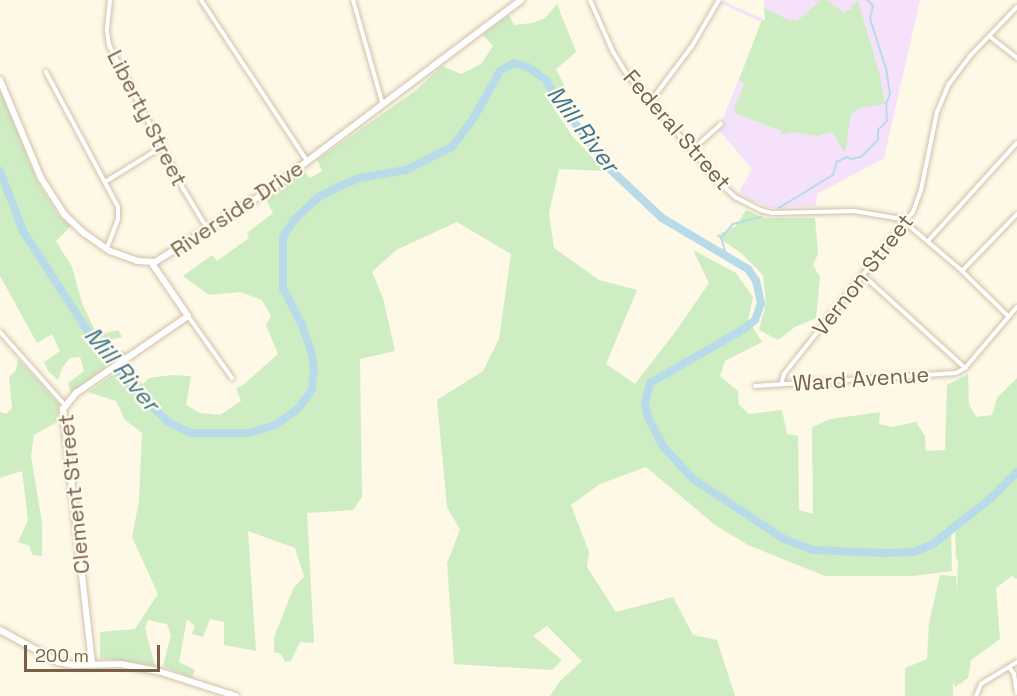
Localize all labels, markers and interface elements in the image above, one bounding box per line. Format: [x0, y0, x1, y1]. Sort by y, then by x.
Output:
street label: Liberty Street [101, 45, 193, 191]
street label: Federal Street [618, 64, 736, 196]
water label: Mill River [541, 80, 625, 178]
street label: Riverside Drive [166, 155, 308, 263]
street label: Vernon Street [807, 209, 919, 341]
water label: Mill River [78, 321, 166, 417]
street label: Ward Avenue [792, 361, 930, 397]
street label: Clement Street [52, 413, 96, 575]
scale bar [27, 633, 164, 671]
text: 200 m [35, 644, 89, 667]

